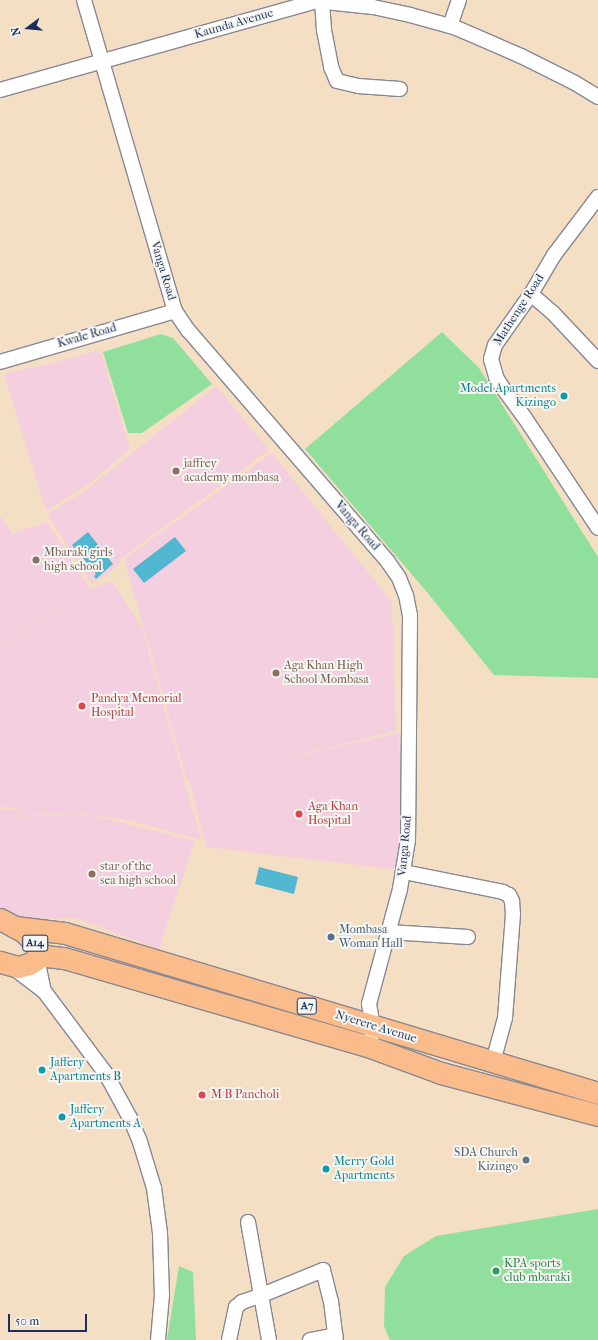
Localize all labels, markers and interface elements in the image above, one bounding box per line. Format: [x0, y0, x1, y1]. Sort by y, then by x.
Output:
street label: Kaunda Avenue [193, 6, 275, 42]
north arrow [8, 8, 48, 48]
text: N [9, 26, 23, 37]
street label: Vanga Road [147, 240, 179, 302]
street label: Mathenge Road [491, 272, 547, 348]
street label: Kwale Road [56, 321, 118, 351]
place label: Model Apartments Kizingo [460, 382, 556, 410]
marker: Model Apartments Kizingo [559, 391, 569, 401]
place label: jaffrey academy mombasa [184, 457, 279, 485]
marker: jaffrey academy mombasa [171, 466, 181, 476]
street label: Vanga Road [332, 498, 382, 554]
place label: Mbaraki girls high school [44, 546, 113, 574]
marker: Mbaraki girls high school [31, 555, 41, 565]
place label: Aga Khan High School Mombasa [284, 659, 369, 687]
marker: Aga Khan High School Mombasa [271, 668, 281, 678]
place label: Pandya Memorial Hospital [91, 692, 182, 720]
marker: Pandya Memorial Hospital [76, 700, 88, 712]
place label: Aga Khan Hospital [308, 800, 358, 828]
marker: Aga Khan Hospital [293, 808, 305, 820]
street label: Vanga Road [395, 815, 415, 877]
place label: star of the sea high school [100, 860, 176, 888]
marker: star of the sea high school [87, 869, 97, 879]
place label: Mombasa Woman Hall [339, 923, 403, 951]
marker: Mombasa Woman Hall [326, 932, 336, 942]
road number: A14 [22, 934, 48, 952]
road number: A7 [296, 997, 318, 1015]
street label: Nyerere Avenue [334, 1008, 418, 1046]
place label: Jaffery Apartments B [50, 1056, 121, 1084]
marker: Jaffery Apartments B [37, 1065, 47, 1075]
place label: M B Pancholi [211, 1088, 279, 1102]
marker: M B Pancholi [196, 1089, 208, 1101]
place label: Jaffery Apartments A [70, 1103, 141, 1131]
marker: Jaffery Apartments A [57, 1112, 67, 1122]
place label: SDA Church Kizingo [454, 1146, 518, 1174]
place label: Merry Gold Apartments [334, 1155, 395, 1183]
marker: SDA Church Kizingo [521, 1155, 531, 1165]
marker: Merry Gold Apartments [321, 1164, 331, 1174]
place label: KPA sports club mbaraki [504, 1257, 570, 1285]
marker: KPA sports club mbaraki [491, 1266, 501, 1276]
scale bar [10, 1306, 89, 1332]
text: 50 m [15, 1314, 39, 1328]

